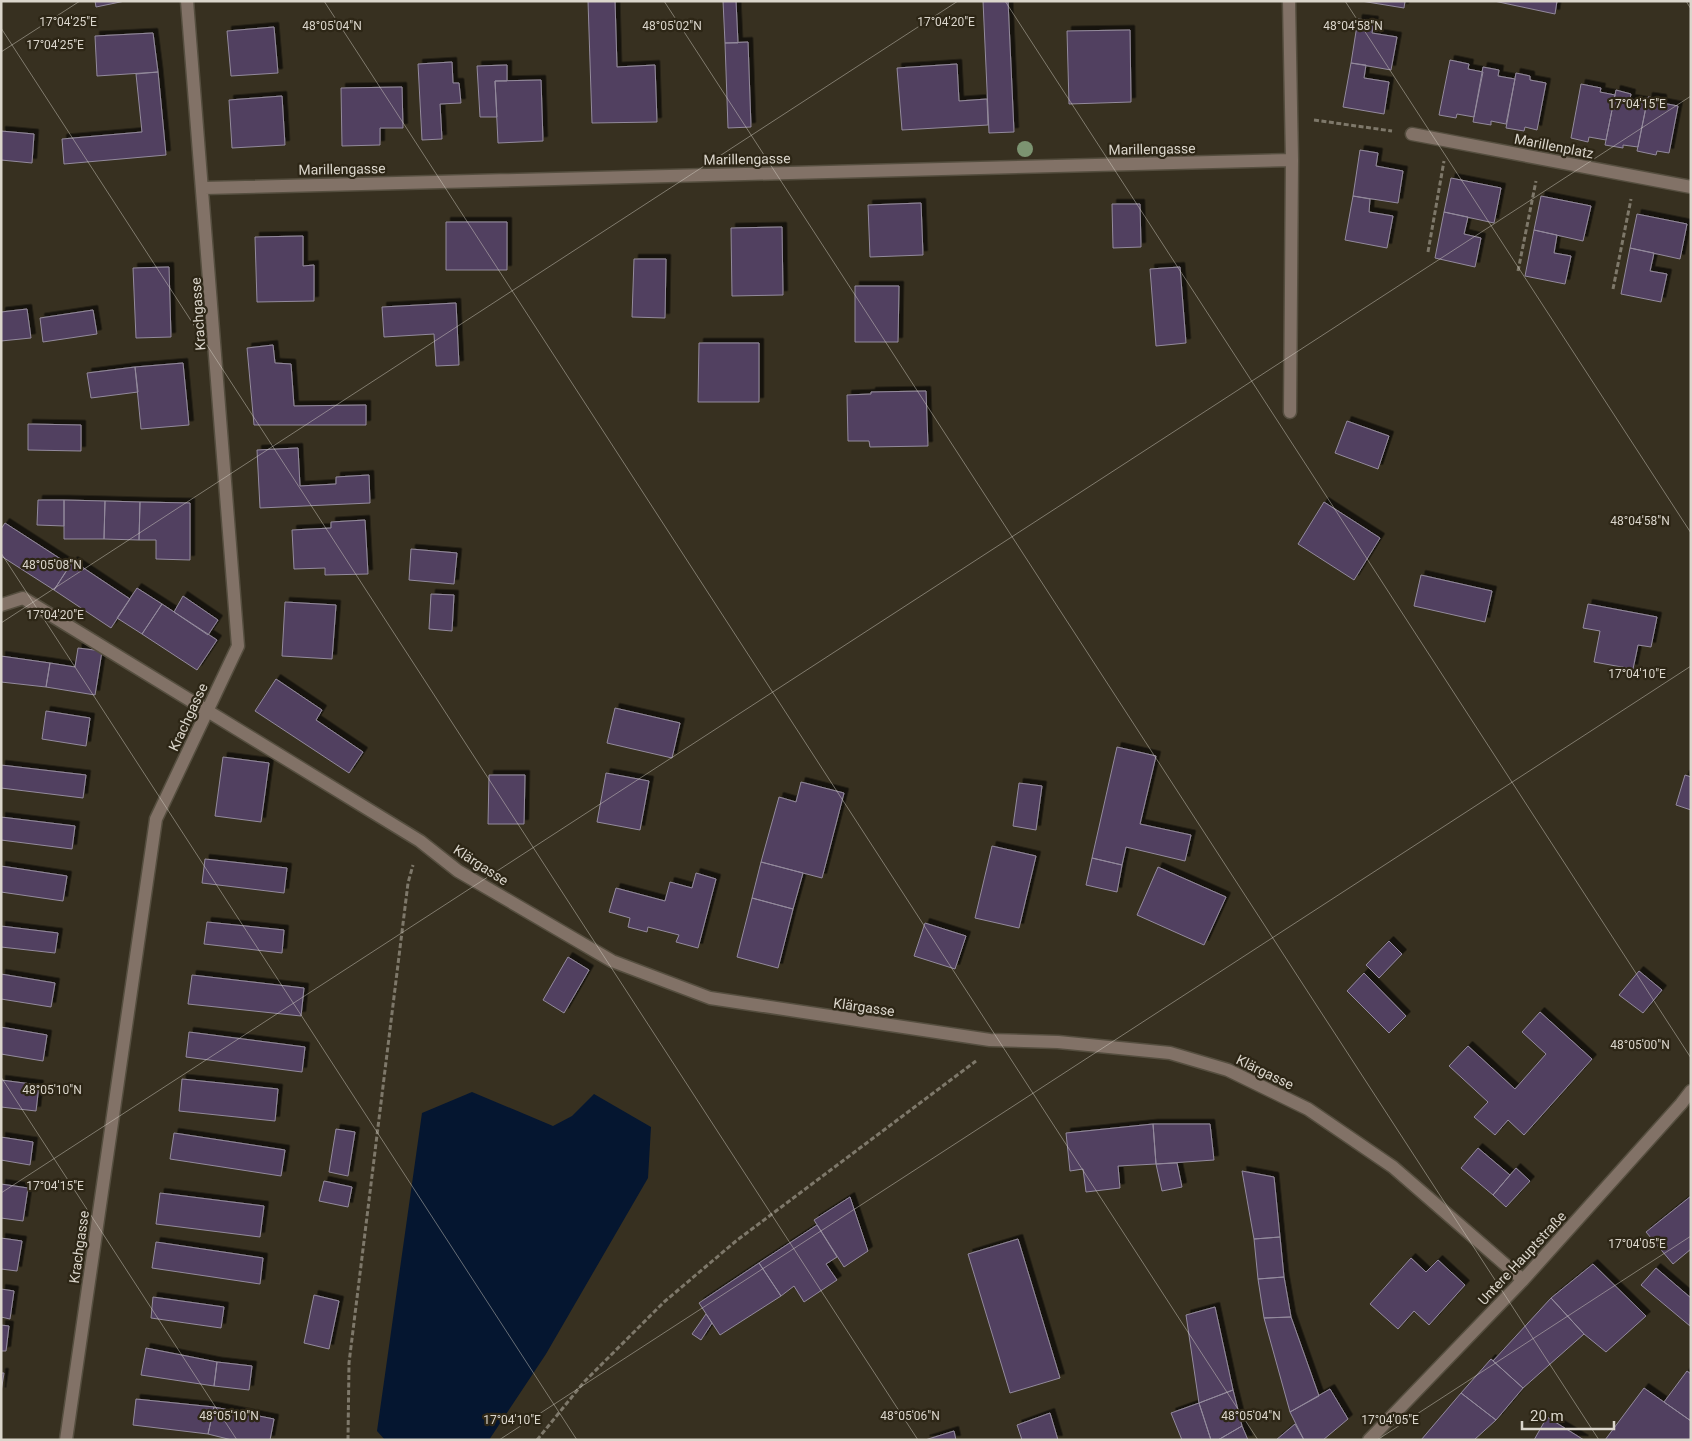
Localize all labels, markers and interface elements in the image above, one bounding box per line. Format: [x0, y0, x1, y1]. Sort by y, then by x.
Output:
text: 17°04'25"E [39, 15, 97, 29]
text: 17°04'20"E [917, 15, 975, 29]
text: 48°05'04"N [302, 19, 362, 33]
text: 48°05'02"N [642, 19, 702, 33]
text: 48°04'58"N [1323, 19, 1383, 33]
text: 17°04'25"E [26, 38, 84, 52]
text: 17°04'15"E [1608, 97, 1666, 111]
street label: Marillenplatz [1513, 130, 1595, 162]
street label: Marillengasse [1108, 140, 1196, 158]
street label: Marillengasse [703, 150, 791, 168]
street label: Marillengasse [298, 160, 386, 178]
street label: Krachgasse [187, 277, 209, 351]
text: 48°04'58"N [1610, 514, 1670, 528]
text: 48°05'08"N [22, 558, 82, 572]
text: 17°04'20"E [26, 608, 84, 622]
text: 17°04'10"E [1608, 667, 1666, 681]
street label: Krachgasse [165, 680, 211, 754]
street label: Klärgasse [451, 841, 511, 889]
street label: Klärgasse [832, 995, 896, 1019]
text: 48°05'00"N [1610, 1038, 1670, 1052]
street label: Klärgasse [1234, 1051, 1296, 1093]
text: 48°05'10"N [22, 1083, 82, 1097]
text: 17°04'15"E [26, 1179, 84, 1193]
street label: Untere Hauptstraße [1475, 1208, 1569, 1308]
street label: Krachgasse [66, 1210, 92, 1284]
text: 17°04'05"E [1608, 1237, 1666, 1251]
scale bar [1522, 1398, 1614, 1430]
text: 20 m [1530, 1407, 1564, 1425]
text: 48°05'10"N [199, 1409, 259, 1423]
text: 48°05'06"N [880, 1409, 940, 1423]
text: 48°05'04"N [1221, 1409, 1281, 1423]
text: 17°04'10"E [483, 1413, 541, 1427]
text: 17°04'05"E [1361, 1413, 1419, 1427]

